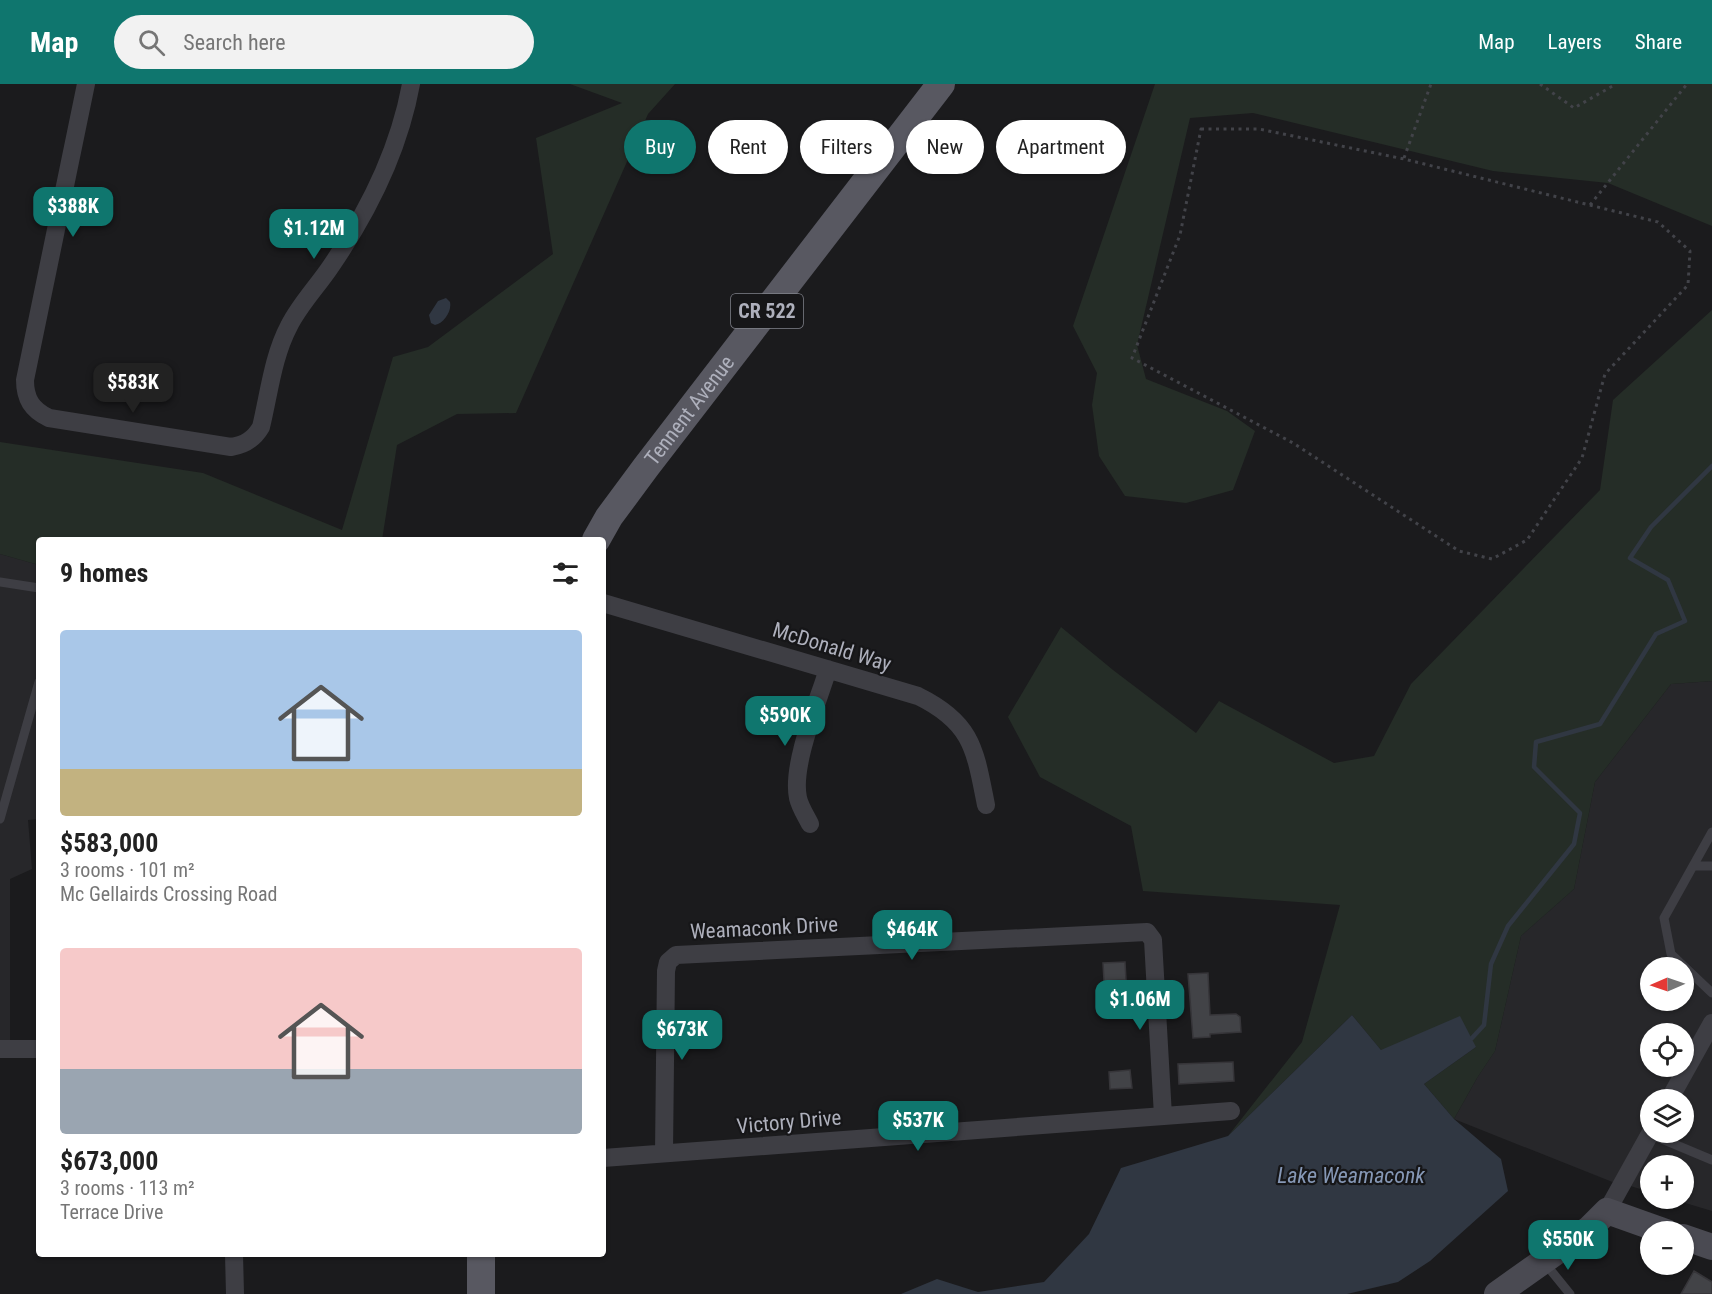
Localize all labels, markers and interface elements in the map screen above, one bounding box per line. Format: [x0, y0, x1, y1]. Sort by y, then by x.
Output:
search box [114, 15, 534, 69]
text: Map [30, 26, 78, 59]
icon: search [135, 26, 168, 59]
text: Search here [183, 30, 286, 55]
text: Map [1478, 30, 1515, 54]
text: Layers [1548, 30, 1602, 54]
text: Share [1635, 30, 1682, 54]
chip: Buy [624, 120, 696, 174]
chip: Rent [708, 120, 788, 174]
chip: Filters [800, 120, 894, 174]
chip: New [906, 120, 984, 174]
chip: Apartment [996, 120, 1126, 174]
pin: $388K [31, 187, 115, 238]
text: $388K [47, 194, 99, 218]
pin: $1.12M [265, 209, 363, 260]
text: $1.12M [283, 216, 345, 240]
road number: CR 522 [731, 294, 803, 328]
street label: Tennent Avenue [640, 351, 739, 470]
pin: $583K [91, 363, 175, 414]
text: $583K [107, 370, 159, 394]
icon: filters [549, 557, 582, 590]
text: 9 homes [60, 558, 148, 588]
street label: McDonald Way [770, 618, 894, 676]
icon: home [267, 669, 375, 777]
pin: $590K [743, 696, 827, 747]
text: $590K [759, 703, 811, 727]
text: $583,000 [60, 828, 158, 858]
text: 3 rooms · 101 m² [60, 858, 195, 882]
text: Mc Gellairds Crossing Road [60, 882, 277, 906]
pin: $464K [870, 910, 954, 961]
street label: Weamaconk Drive [689, 912, 839, 944]
text: $464K [886, 917, 938, 941]
north arrow [1640, 957, 1694, 1011]
map controls [1640, 957, 1694, 1275]
pin: $1.06M [1091, 980, 1189, 1031]
icon: home [267, 987, 375, 1095]
text: $1.06M [1109, 987, 1171, 1011]
pin: $673K [640, 1010, 724, 1061]
text: $673K [656, 1017, 708, 1041]
button: locate [1640, 1023, 1694, 1077]
button: layers [1640, 1089, 1694, 1143]
pin: $537K [876, 1101, 960, 1152]
street label: Victory Drive [736, 1105, 842, 1139]
text: $537K [892, 1108, 944, 1132]
text: $673,000 [60, 1146, 158, 1176]
button: + [1640, 1155, 1694, 1209]
water label: Lake Weamaconk [1277, 1163, 1425, 1188]
text: 3 rooms · 113 m² [60, 1176, 195, 1200]
text: Terrace Drive [60, 1200, 163, 1224]
pin: $550K [1526, 1220, 1610, 1271]
button: − [1640, 1221, 1694, 1275]
text: $550K [1542, 1227, 1594, 1251]

